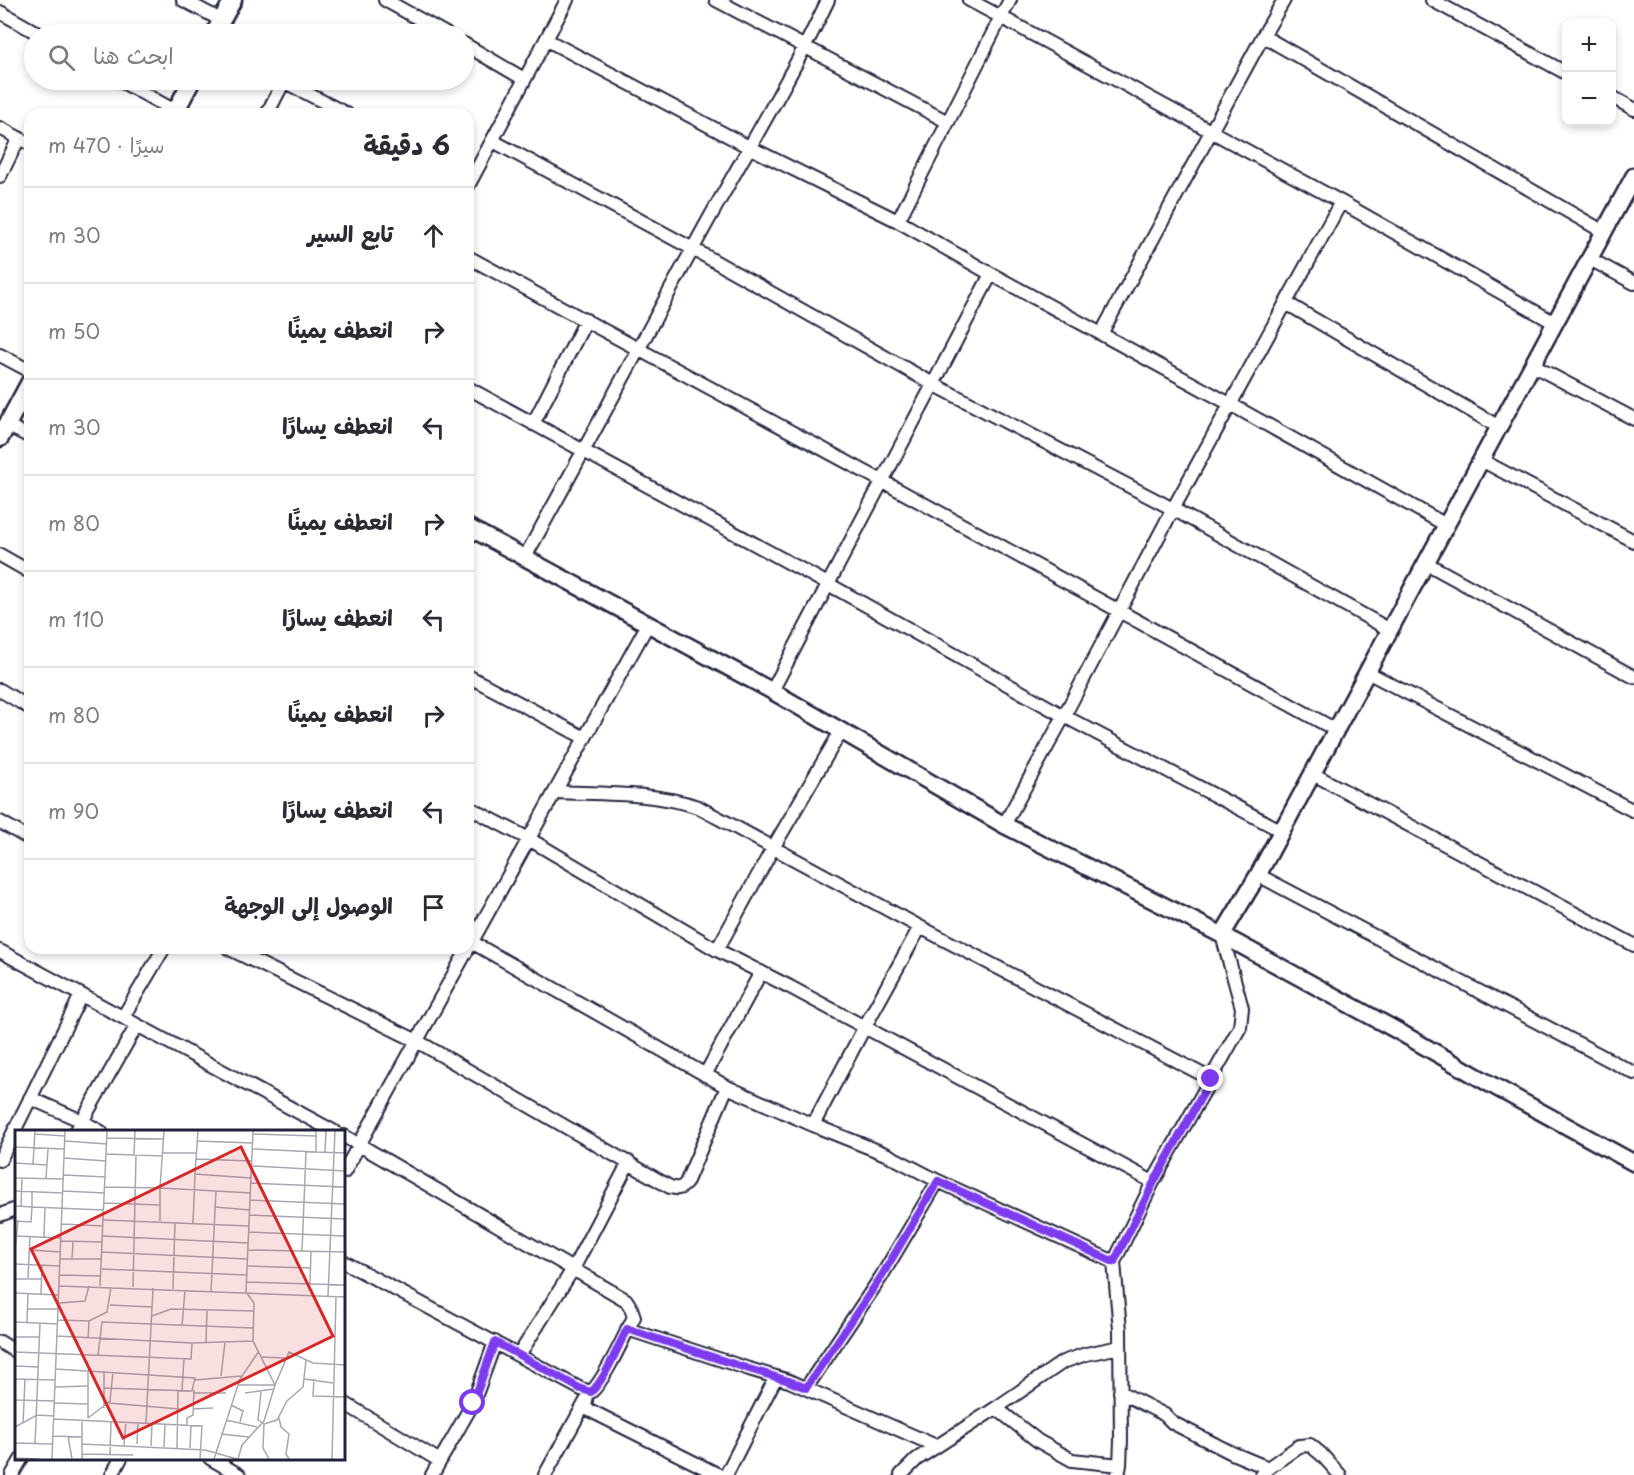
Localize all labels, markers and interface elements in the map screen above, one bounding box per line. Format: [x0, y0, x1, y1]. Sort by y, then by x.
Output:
map controls [1562, 18, 1616, 126]
button: + [1562, 18, 1616, 72]
search box [24, 24, 474, 90]
text: ابحث هنا [93, 38, 174, 71]
icon: search [45, 41, 78, 74]
button: − [1562, 72, 1616, 126]
text: 6 دقيقة [363, 125, 450, 164]
text: سيرًا · 470 m [48, 130, 164, 160]
text: تابع السير [308, 216, 393, 249]
icon: ahead [417, 219, 450, 252]
text: 30 m [48, 220, 101, 250]
text: انعطف يمينًا [288, 312, 393, 345]
icon: right [417, 315, 450, 348]
text: 50 m [48, 316, 100, 346]
text: انعطف يسارًا [282, 408, 393, 441]
icon: left [417, 411, 450, 444]
text: 30 m [48, 412, 101, 442]
text: انعطف يمينًا [288, 504, 393, 537]
icon: right [417, 507, 450, 540]
text: 80 m [48, 508, 100, 538]
text: انعطف يسارًا [282, 600, 393, 633]
icon: left [417, 603, 450, 636]
text: 110 m [48, 604, 104, 634]
text: انعطف يمينًا [288, 696, 393, 729]
icon: right [417, 699, 450, 732]
text: 80 m [48, 700, 100, 730]
text: انعطف يسارًا [282, 792, 393, 825]
icon: left [417, 795, 450, 828]
text: 90 m [48, 796, 99, 826]
text: الوصول إلى الوجهة [224, 888, 393, 921]
icon: arrive [417, 891, 450, 924]
route end [1197, 1065, 1223, 1091]
inset map [15, 1130, 345, 1460]
route start [459, 1389, 485, 1415]

